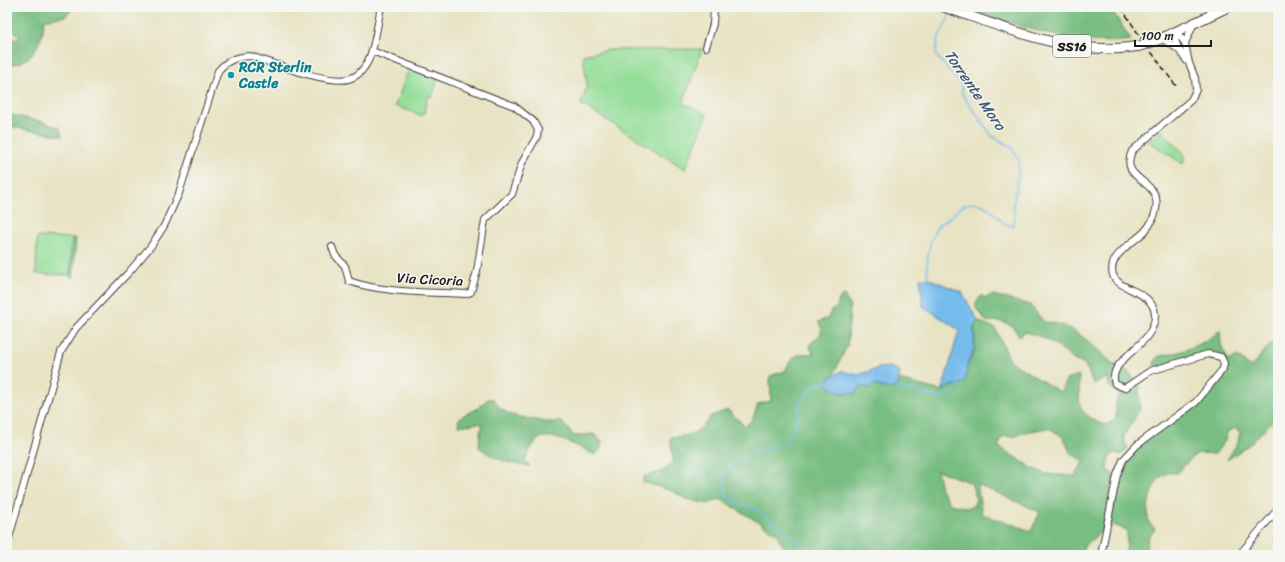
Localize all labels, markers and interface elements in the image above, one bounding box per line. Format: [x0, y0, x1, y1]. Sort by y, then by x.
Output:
scale bar [1135, 22, 1211, 48]
text: 100 m [1141, 25, 1174, 47]
road number: SS16 [1053, 35, 1091, 57]
water label: Torrente Moro [937, 44, 1013, 137]
place label: RCR Sterlin Castle [238, 55, 312, 96]
marker: RCR Sterlin Castle [226, 70, 236, 80]
street label: Via Cicoria [396, 265, 464, 294]

